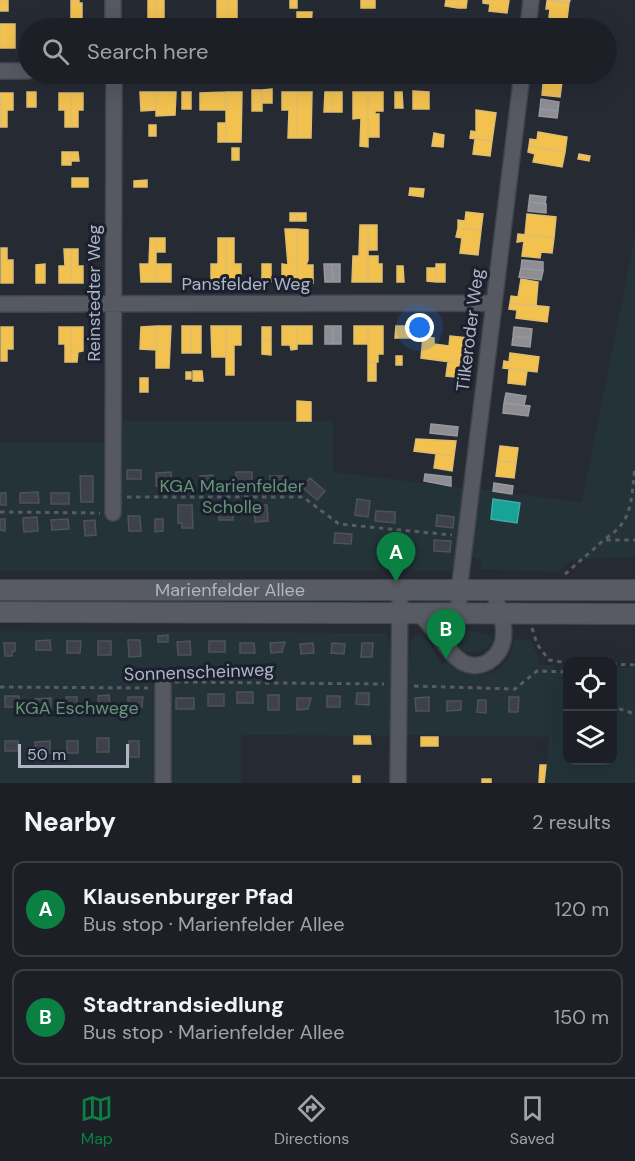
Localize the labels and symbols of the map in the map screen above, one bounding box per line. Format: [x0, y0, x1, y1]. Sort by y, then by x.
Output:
street label: Reinstedter Weg [82, 224, 106, 362]
street label: Tilkeroder Weg [451, 267, 489, 393]
street label: Pansfelder Weg [182, 272, 310, 296]
your location [405, 313, 434, 342]
park label: KGA Marienfelder Scholle [160, 474, 305, 519]
pin: A [376, 532, 416, 582]
street label: Marienfelder Allee [155, 578, 305, 602]
pin: B [426, 610, 466, 659]
street label: Sonnenscheinweg [123, 657, 275, 687]
park label: KGA Eschwege [15, 696, 139, 720]
scale bar [18, 741, 129, 768]

